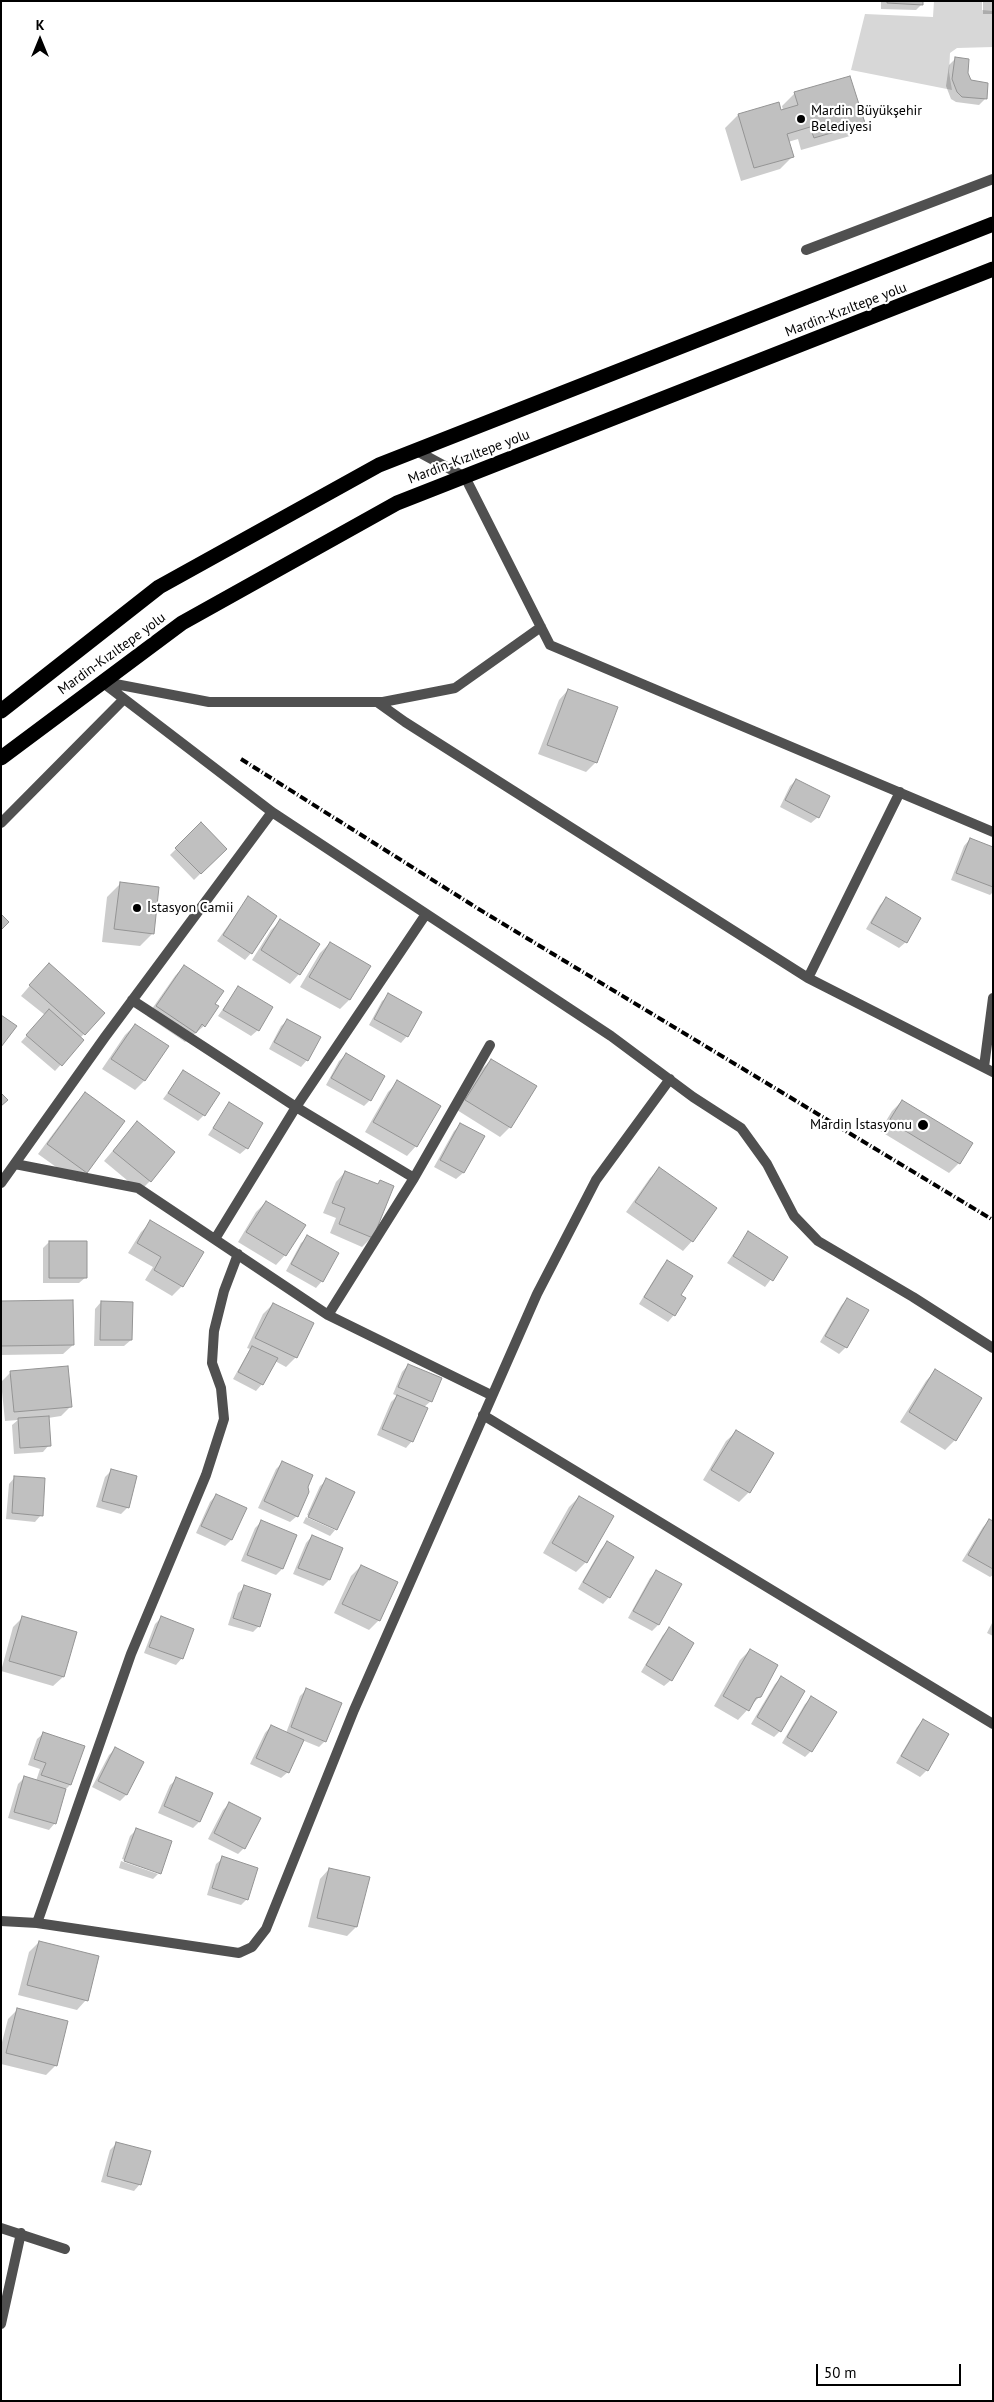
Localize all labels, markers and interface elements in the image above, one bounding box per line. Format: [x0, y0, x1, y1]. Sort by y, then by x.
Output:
north arrow [15, 15, 65, 65]
text: K [36, 16, 44, 34]
place label: Mardin Büyükşehir Belediyesi [811, 103, 922, 136]
marker: Mardin Büyükşehir Belediyesi [795, 113, 807, 125]
street label: Mardin-Kızıltepe yolu [783, 279, 909, 341]
street label: Mardin-Kızıltepe yolu [406, 426, 532, 488]
street label: Mardin-Kızıltepe yolu [55, 609, 169, 699]
place label: İstasyon Camii [147, 900, 233, 916]
marker: İstasyon Camii [131, 902, 143, 914]
place label: Mardin İstasyonu [810, 1117, 912, 1133]
marker: Mardin İstasyonu [916, 1118, 930, 1132]
scale bar [819, 2354, 964, 2386]
text: 50 m [824, 2363, 857, 2382]

